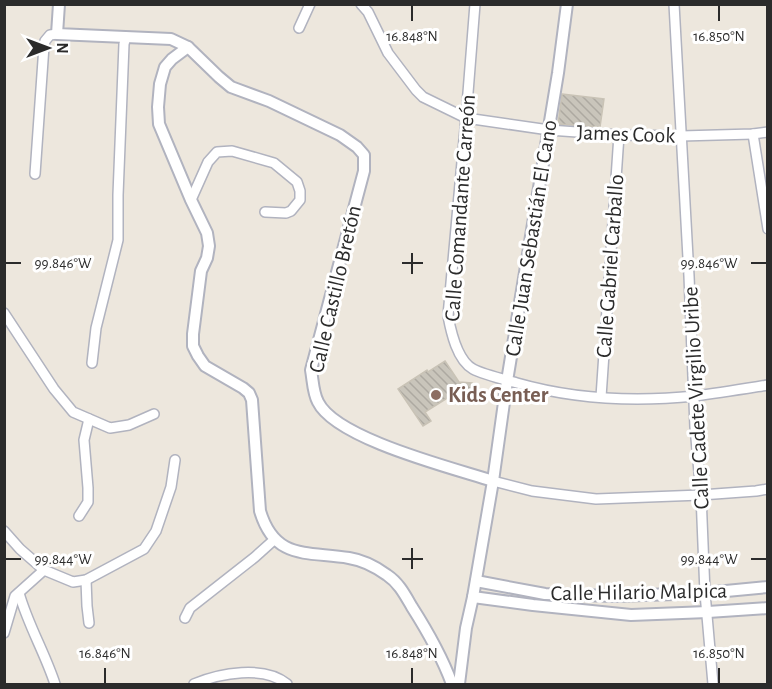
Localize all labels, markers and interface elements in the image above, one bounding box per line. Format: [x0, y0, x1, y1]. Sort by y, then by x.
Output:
north arrow [18, 18, 78, 78]
text: 16.848°N [386, 29, 438, 44]
text: 16.850°N [693, 29, 745, 44]
text: N [54, 42, 70, 54]
street label: Calle Comandante Carreón [441, 94, 479, 322]
street label: Calle Juan Sebastián El Cano [501, 118, 561, 358]
street label: James Cook [576, 121, 676, 147]
street label: Calle Gabriel Carballo [593, 174, 627, 358]
street label: Calle Castillo Bretón [305, 203, 365, 375]
text: 99.846°W [35, 256, 92, 271]
text: 99.846°W [681, 256, 738, 271]
street label: Calle Cadete Virgilio Uribe [679, 286, 713, 510]
place label: Kids Center [448, 384, 549, 406]
marker: Kids Center [429, 388, 443, 402]
text: 99.844°W [34, 552, 92, 567]
text: 99.844°W [680, 552, 738, 567]
street label: Calle Hilario Malpica [551, 579, 727, 605]
text: 16.846°N [79, 646, 131, 661]
text: 16.848°N [386, 646, 438, 661]
text: 16.850°N [693, 646, 745, 661]

